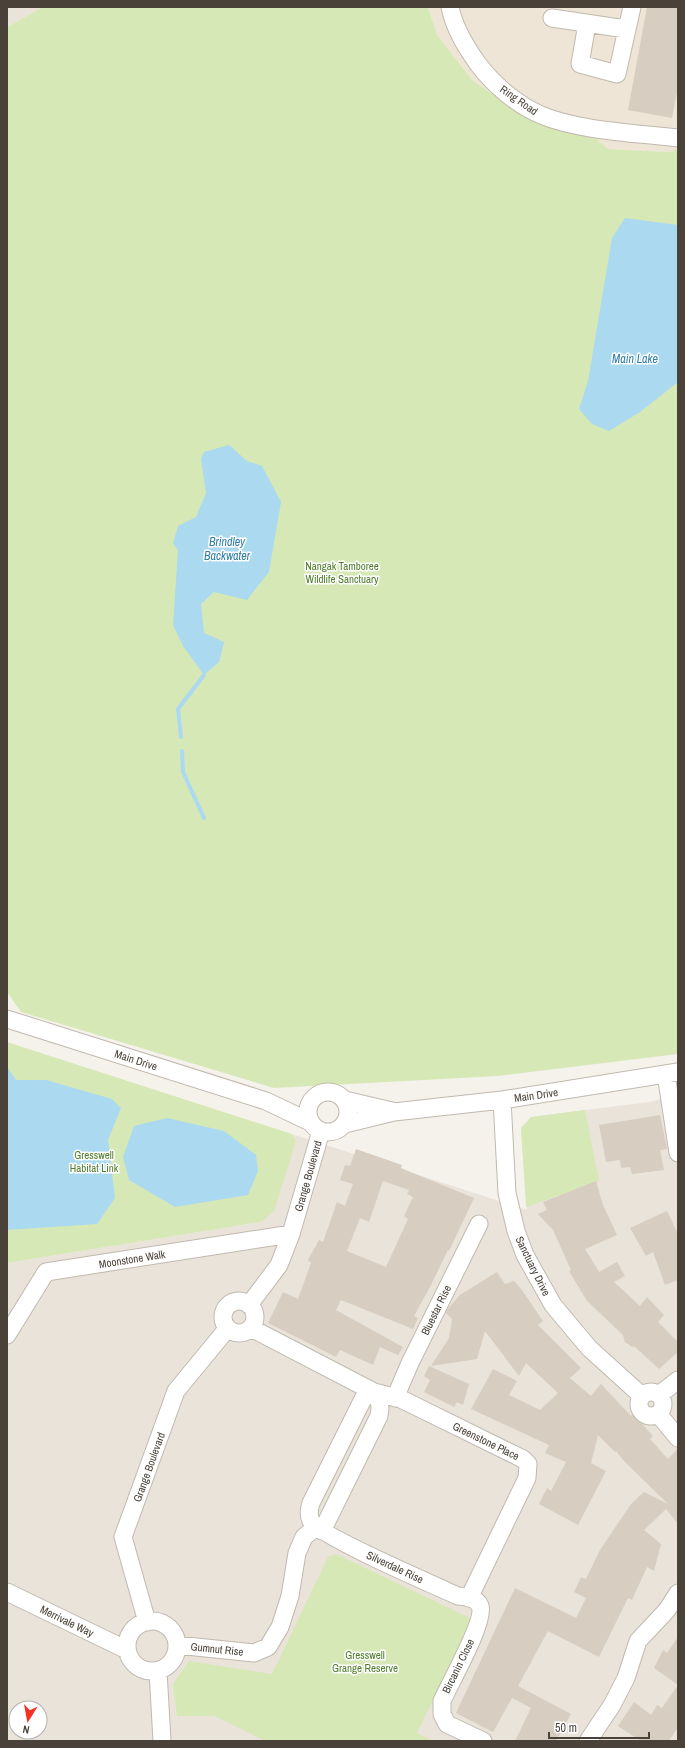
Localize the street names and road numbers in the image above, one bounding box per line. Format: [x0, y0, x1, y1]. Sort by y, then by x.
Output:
street label: Ring Road [497, 82, 541, 118]
street label: Main Drive [113, 1047, 159, 1073]
street label: Main Drive [513, 1085, 559, 1105]
street label: Grange Boulevard [291, 1139, 325, 1213]
street label: Sanctuary Drive [513, 1234, 553, 1298]
street label: Moonstone Walk [98, 1247, 167, 1271]
street label: Bluestar Rise [418, 1283, 454, 1337]
street label: Greenstone Place [450, 1419, 522, 1463]
street label: Grange Boulevard [130, 1430, 168, 1504]
street label: Silverdale Rise [364, 1548, 426, 1586]
street label: Merrivale Way [38, 1602, 96, 1640]
street label: Bircanin Close [439, 1636, 477, 1696]
street label: Gumnut Rise [190, 1639, 244, 1659]

